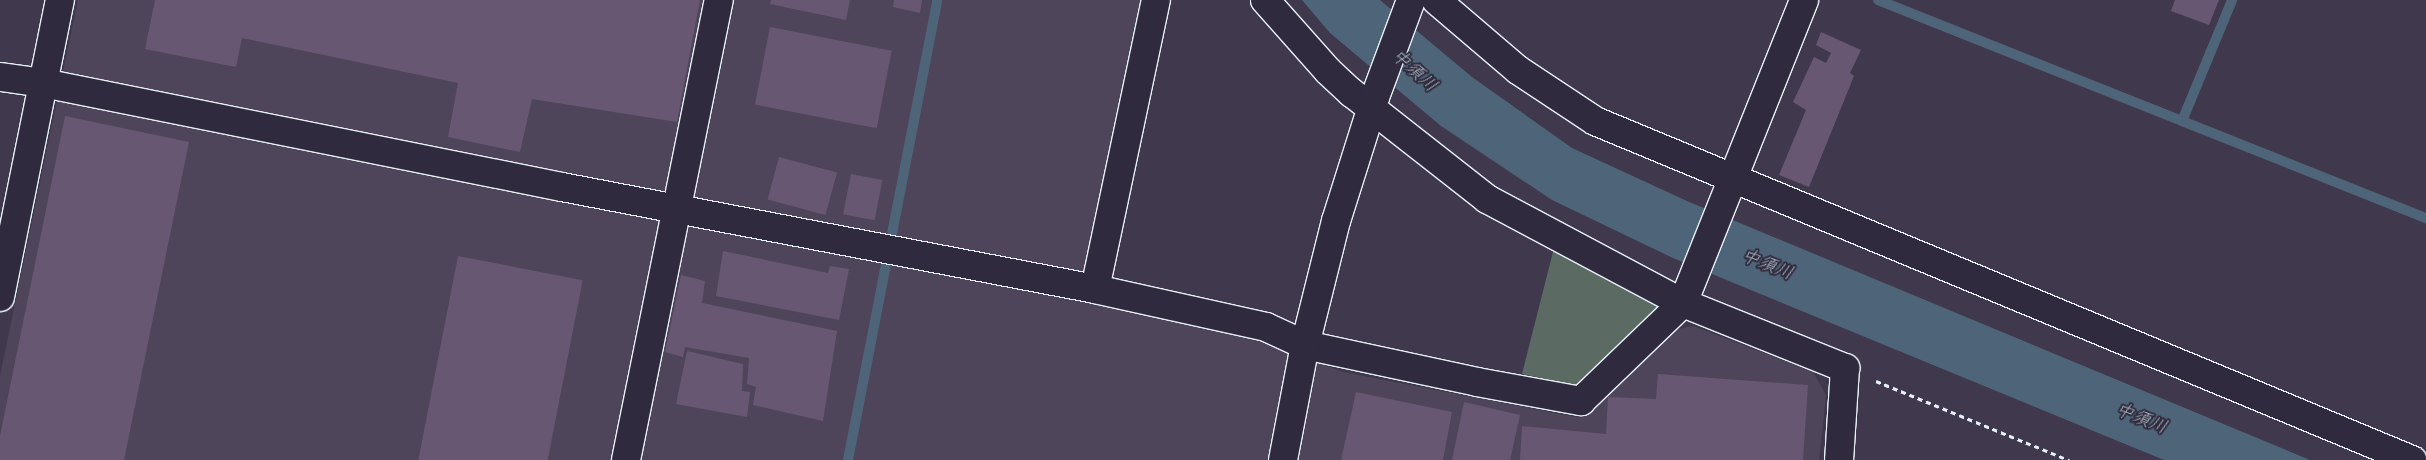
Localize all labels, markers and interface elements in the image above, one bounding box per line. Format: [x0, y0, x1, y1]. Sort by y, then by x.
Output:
water label: 中須川 [1387, 45, 1441, 97]
water label: 中須川 [1738, 245, 1796, 285]
water label: 中須川 [2112, 399, 2170, 439]

